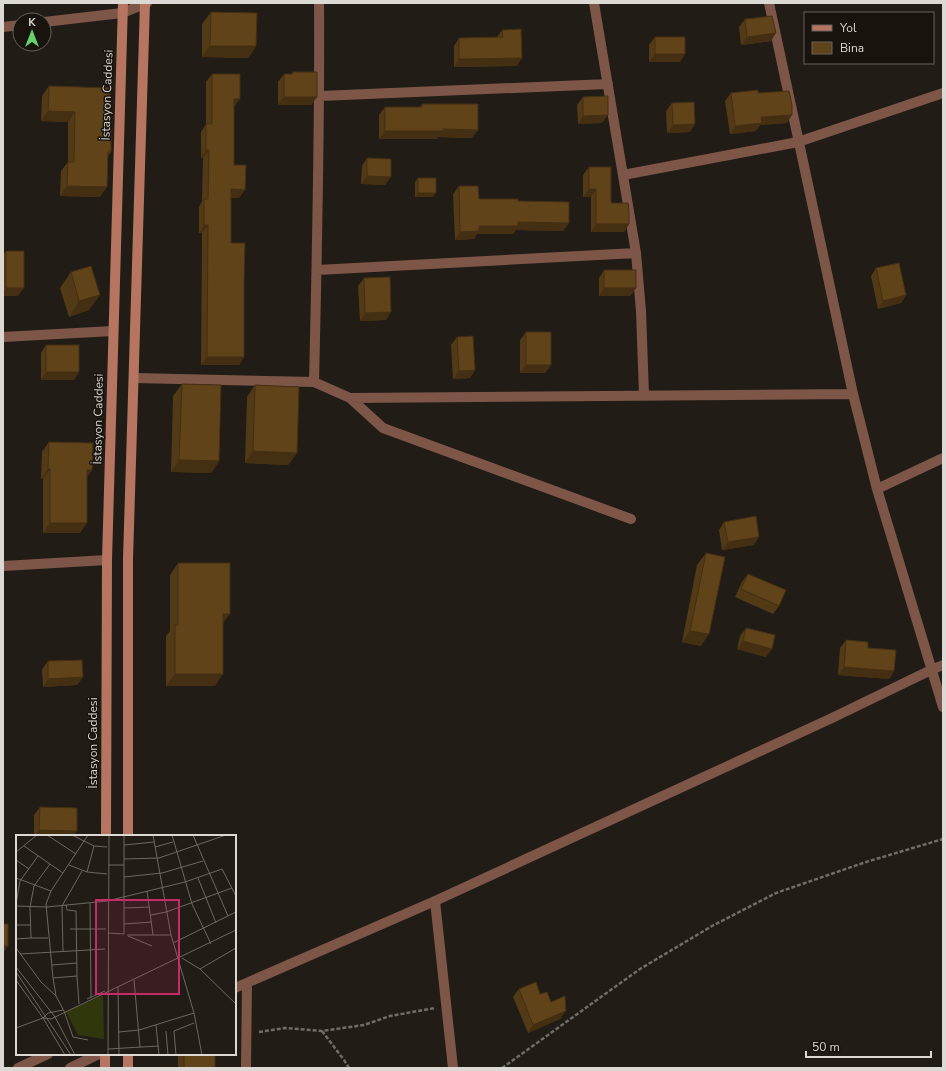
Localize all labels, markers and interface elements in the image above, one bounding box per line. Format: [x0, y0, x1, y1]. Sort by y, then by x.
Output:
north arrow [12, 12, 52, 52]
legend [804, 12, 934, 64]
text: K [28, 15, 36, 30]
text: Yol [839, 20, 857, 36]
text: Bina [840, 40, 864, 56]
street label: İstasyon Caddesi [97, 49, 117, 141]
street label: İstasyon Caddesi [89, 373, 107, 465]
street label: İstasyon Caddesi [85, 698, 101, 788]
inset map [16, 835, 236, 1055]
scale bar [806, 1033, 931, 1059]
text: 50 m [812, 1039, 840, 1055]

